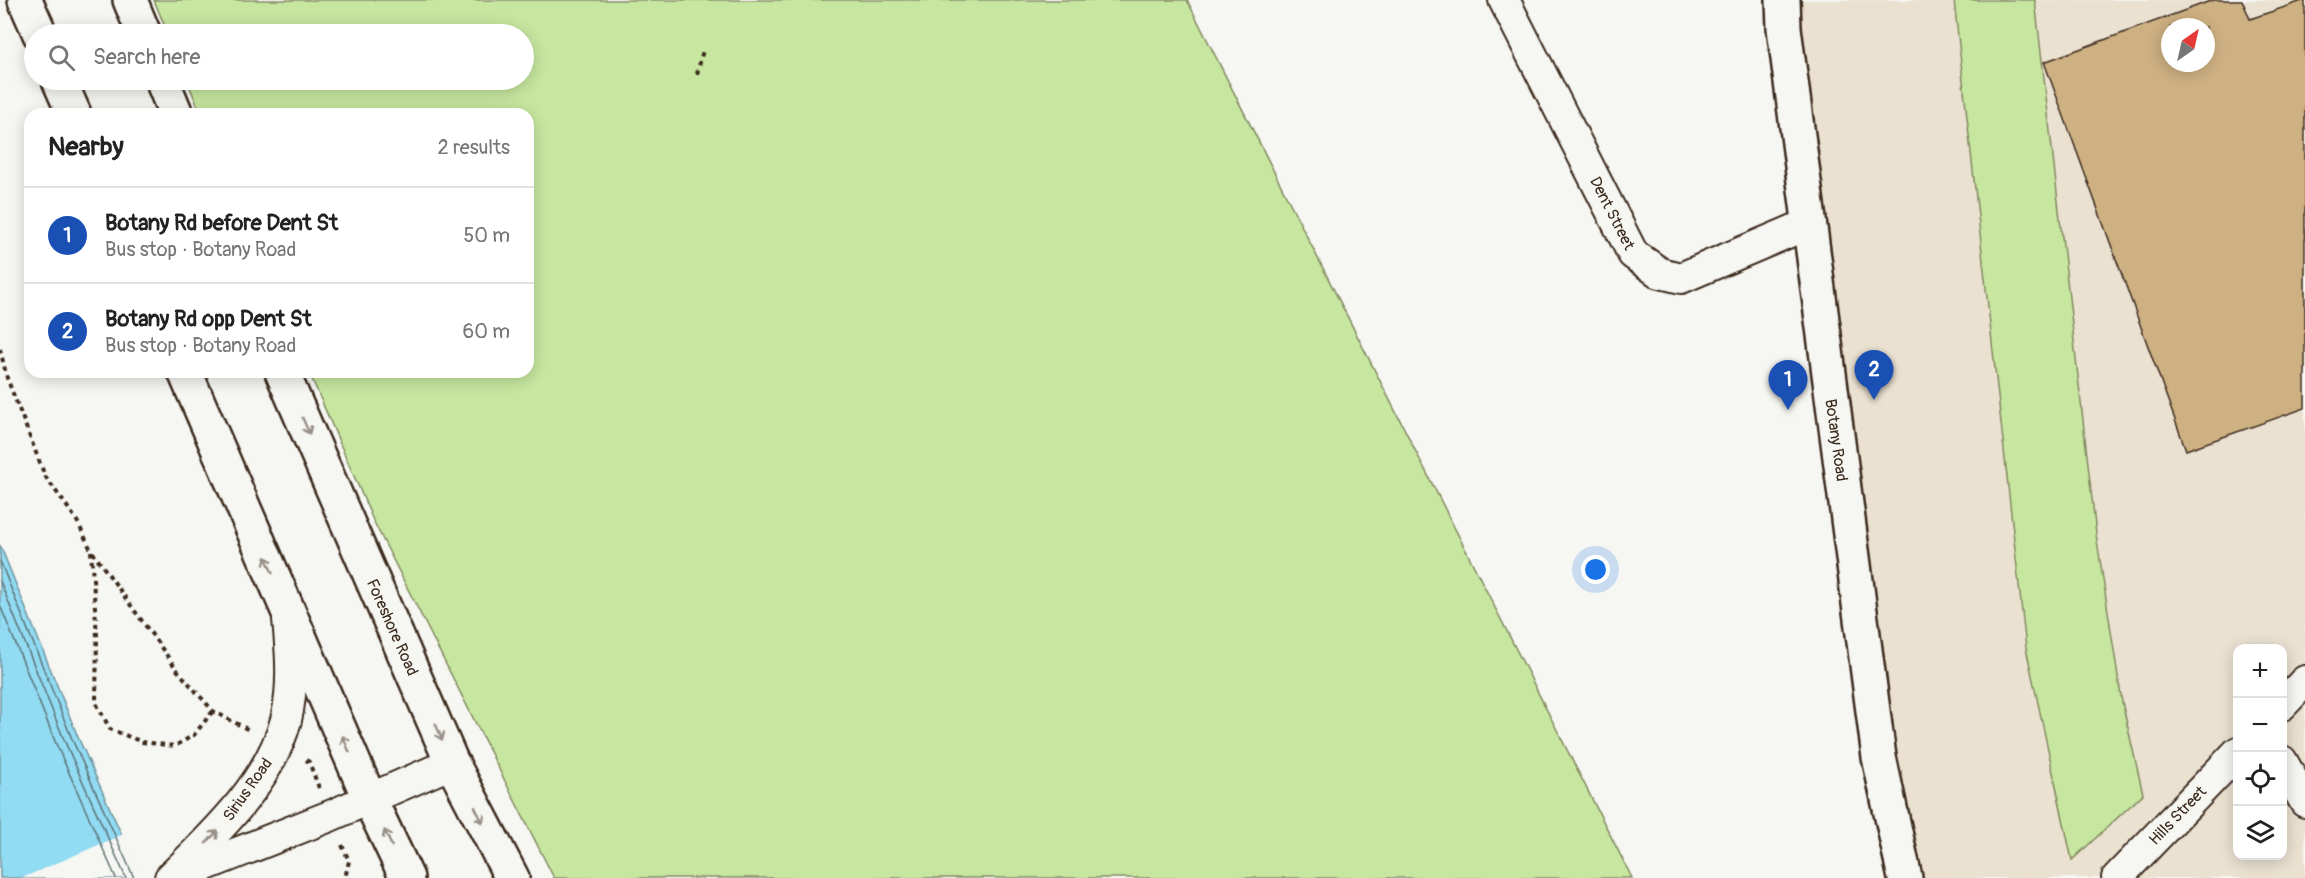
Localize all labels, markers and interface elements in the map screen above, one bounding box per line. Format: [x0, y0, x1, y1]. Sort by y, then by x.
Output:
north arrow [2161, 18, 2215, 72]
search box [24, 24, 534, 90]
icon: search [45, 41, 78, 74]
text: Search here [93, 43, 200, 71]
text: Nearby [48, 131, 124, 163]
text: 2 results [438, 135, 510, 160]
street label: Dent Street [1585, 173, 1639, 254]
text: Botany Rd before Dent St [105, 209, 338, 237]
text: 1 [64, 223, 71, 248]
text: 50 m [463, 223, 510, 248]
text: Bus stop · Botany Road [105, 237, 296, 262]
text: Botany Rd opp Dent St [105, 305, 312, 333]
text: 2 [62, 319, 73, 344]
text: 60 m [463, 319, 510, 344]
text: Bus stop · Botany Road [105, 333, 296, 358]
pin: 2 [1854, 350, 1894, 400]
pin: 1 [1768, 360, 1808, 410]
street label: Botany Road [1820, 398, 1852, 483]
one-way arrow [300, 416, 312, 434]
your location [1581, 555, 1610, 584]
one-way arrow [263, 557, 274, 575]
street label: Foreshore Road [362, 576, 422, 679]
map controls [2233, 644, 2287, 860]
button: + [2233, 644, 2287, 698]
button: − [2233, 698, 2287, 752]
one-way arrow [434, 722, 445, 740]
one-way arrow [340, 736, 351, 754]
button: locate [2233, 752, 2287, 806]
street label: Sirius Road [219, 754, 277, 825]
street label: Hills Street [2145, 782, 2211, 849]
one-way arrow [474, 805, 486, 823]
button: layers [2233, 806, 2287, 860]
one-way arrow [204, 830, 219, 845]
one-way arrow [382, 830, 394, 848]

